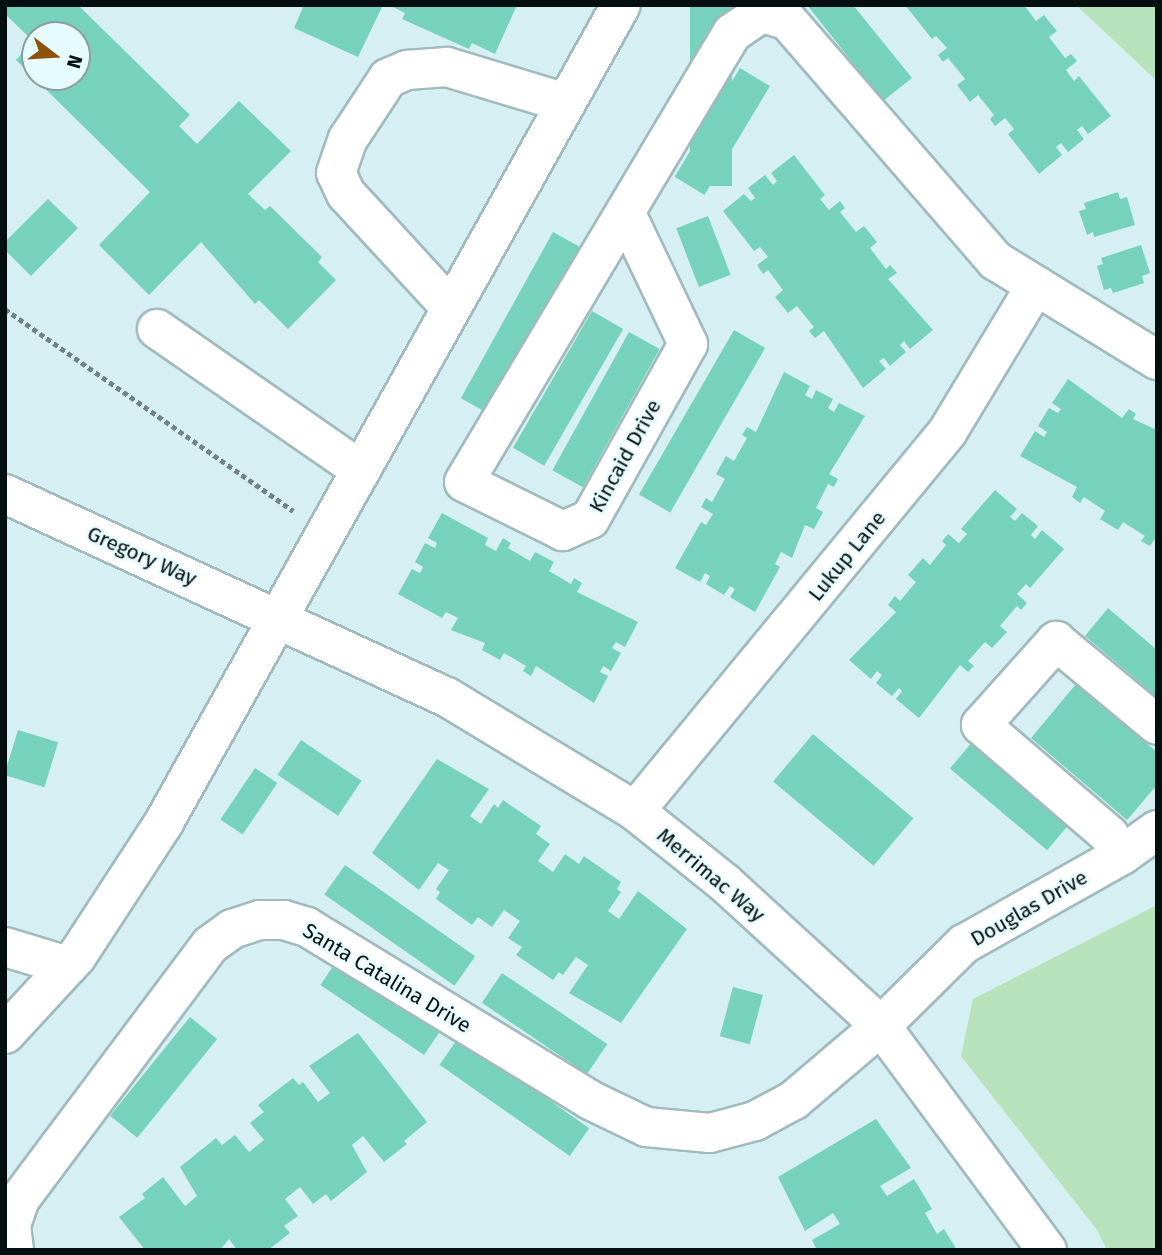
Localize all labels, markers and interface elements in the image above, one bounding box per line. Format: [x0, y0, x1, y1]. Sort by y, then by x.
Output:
north arrow [21, 21, 91, 91]
text: N [62, 52, 87, 71]
street label: Kincaid Drive [584, 395, 666, 517]
street label: Lukup Lane [803, 506, 891, 606]
street label: Gregory Way [83, 521, 201, 591]
street label: Merrimac Way [652, 823, 770, 927]
street label: Douglas Drive [966, 864, 1092, 952]
street label: Santa Catalina Drive [298, 918, 476, 1038]

